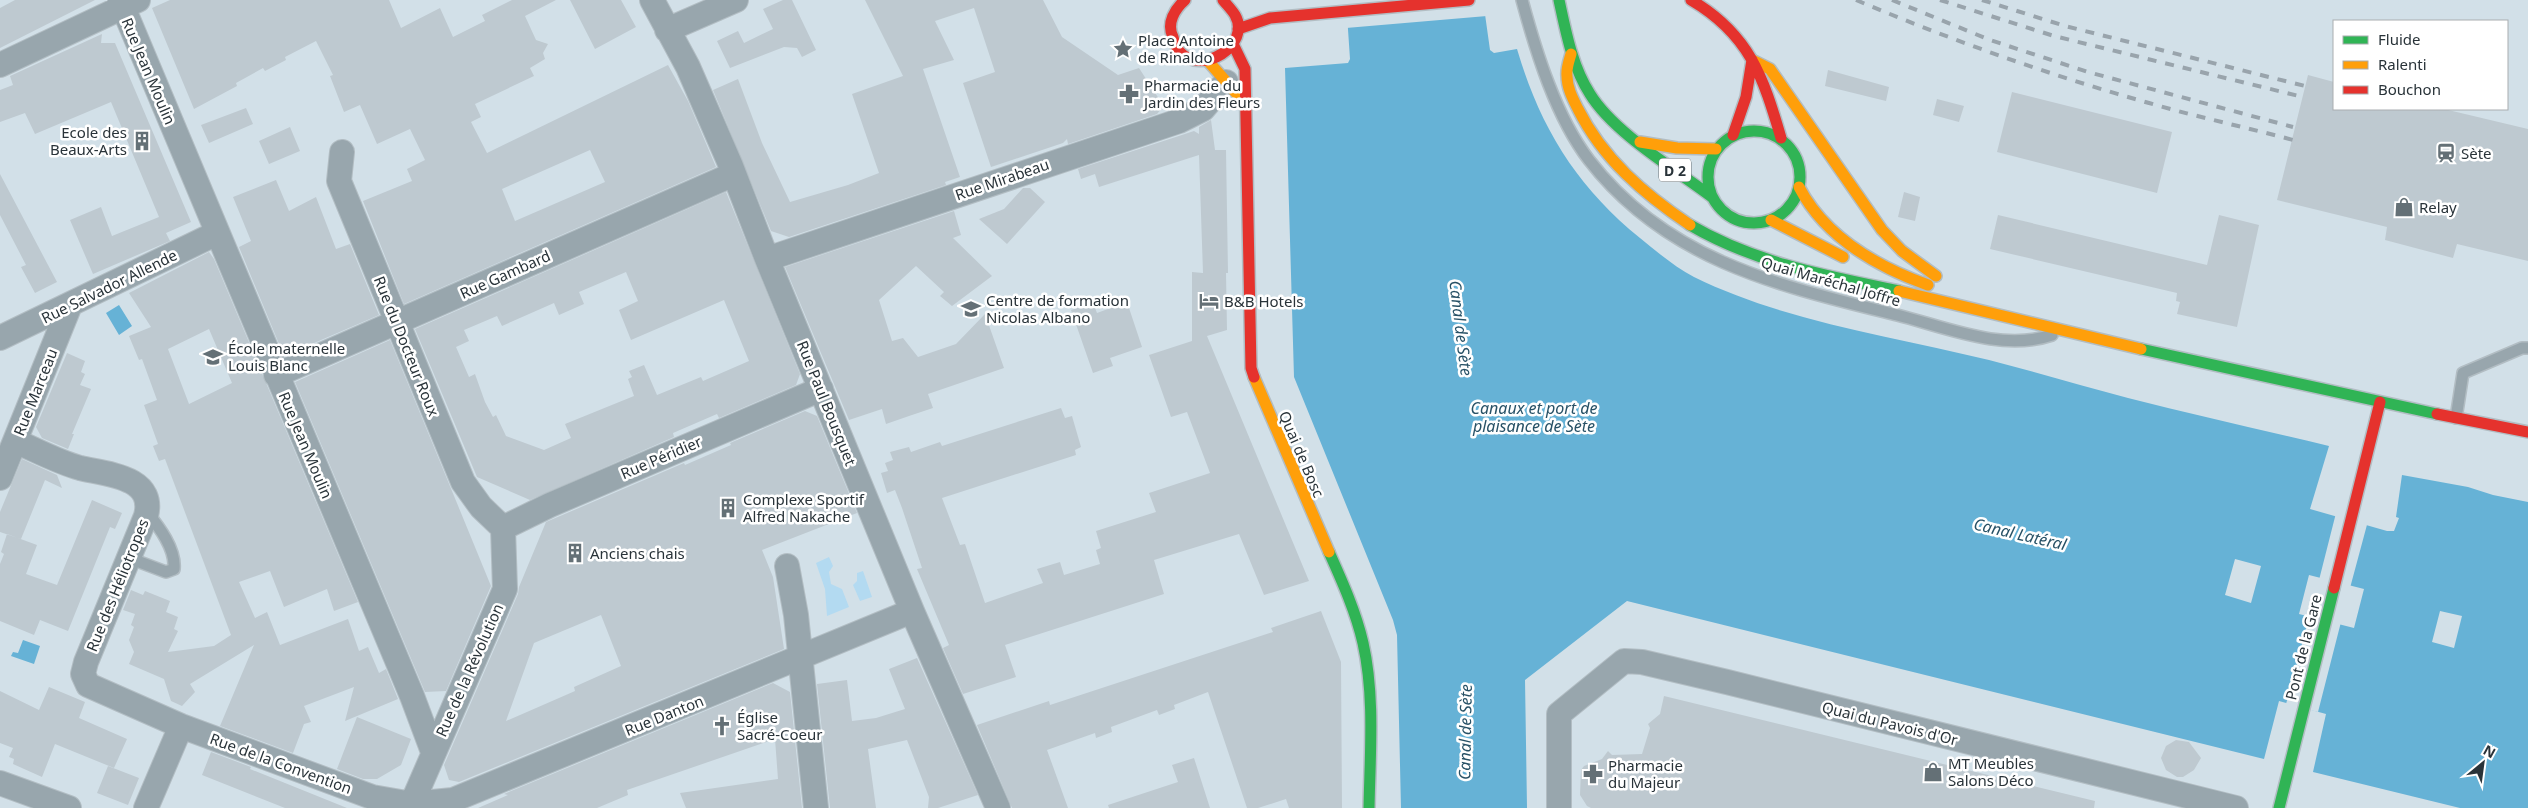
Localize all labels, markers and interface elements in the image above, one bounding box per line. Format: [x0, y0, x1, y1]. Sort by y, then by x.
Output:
street label: Rue Jean Moulin [118, 15, 180, 127]
legend [2333, 20, 2508, 110]
text: Fluide [2378, 29, 2420, 49]
place label: Place Antoine de Rinaldo [1138, 30, 1234, 67]
place icon: Place Antoine de Rinaldo [1112, 38, 1134, 60]
text: Ralenti [2378, 54, 2427, 74]
place label: Pharmacie du Jardin des Fleurs [1142, 75, 1260, 112]
text: Bouchon [2378, 79, 2441, 99]
pharmacy icon: Pharmacie du Jardin des Fleurs [1118, 83, 1140, 105]
place label: Ecole des Beaux-Arts [50, 122, 127, 159]
building icon: Ecole des Beaux-Arts [131, 130, 153, 152]
station icon: Sète [2435, 142, 2457, 164]
place label: Sète [2461, 143, 2492, 163]
street label: Rue Mirabeau [952, 154, 1052, 204]
road number: D 2 [1659, 158, 1691, 182]
shop icon: Relay [2393, 196, 2415, 218]
place label: Relay [2419, 197, 2457, 217]
street label: Rue Salvador Allende [38, 244, 180, 328]
street label: Rue Gambard [457, 245, 553, 303]
street label: Quai Maréchal Joffre [1759, 252, 1903, 310]
street label: Rue du Docteur Roux [370, 273, 444, 419]
water label: Canal de Sète [1444, 279, 1478, 377]
place label: Centre de formation Nicolas Albano [986, 290, 1129, 327]
hotel icon: B&B Hotels [1198, 290, 1220, 312]
place label: B&B Hotels [1224, 291, 1304, 311]
school or university icon: Centre de formation Nicolas Albano [960, 298, 982, 320]
place label: École maternelle Louis Blanc [228, 338, 345, 375]
street label: Rue Paul Bousquet [793, 338, 861, 469]
street label: Rue Marceau [8, 345, 62, 439]
school or university icon: École maternelle Louis Blanc [202, 346, 224, 368]
street label: Rue Jean Moulin [275, 389, 337, 501]
water label: Canaux et port de plaisance de Sète [1471, 397, 1597, 437]
street label: Quai de Bosc [1275, 408, 1329, 500]
street label: Rue Péridier [617, 431, 705, 483]
place label: Complexe Sportif Alfred Nakache [743, 489, 865, 526]
building icon: Complexe Sportif Alfred Nakache [717, 497, 739, 519]
water label: Canal Latéral [1972, 513, 2069, 556]
street label: Rue des Héliotropes [81, 516, 153, 654]
building icon: Anciens chais [564, 542, 586, 564]
place label: Anciens chais [590, 543, 685, 563]
street label: Pont de la Gare [2280, 592, 2326, 702]
street label: Rue de la Révolution [431, 600, 507, 740]
water label: Canal de Sète [1453, 684, 1477, 780]
street label: Rue Danton [622, 690, 706, 740]
street label: Quai du Pavois d'Or [1820, 696, 1960, 750]
place label: Église Sacré-Coeur [737, 707, 823, 744]
church icon: Église Sacré-Coeur [711, 715, 733, 737]
street label: Rue de la Convention [207, 728, 355, 798]
north arrow [2458, 738, 2508, 788]
text: N [2480, 740, 2499, 762]
place label: MT Meubles Salons Déco [1948, 753, 2034, 790]
place label: Pharmacie du Majeur [1608, 755, 1683, 792]
shop icon: MT Meubles Salons Déco [1922, 761, 1944, 783]
pharmacy icon: Pharmacie du Majeur [1582, 763, 1604, 785]

